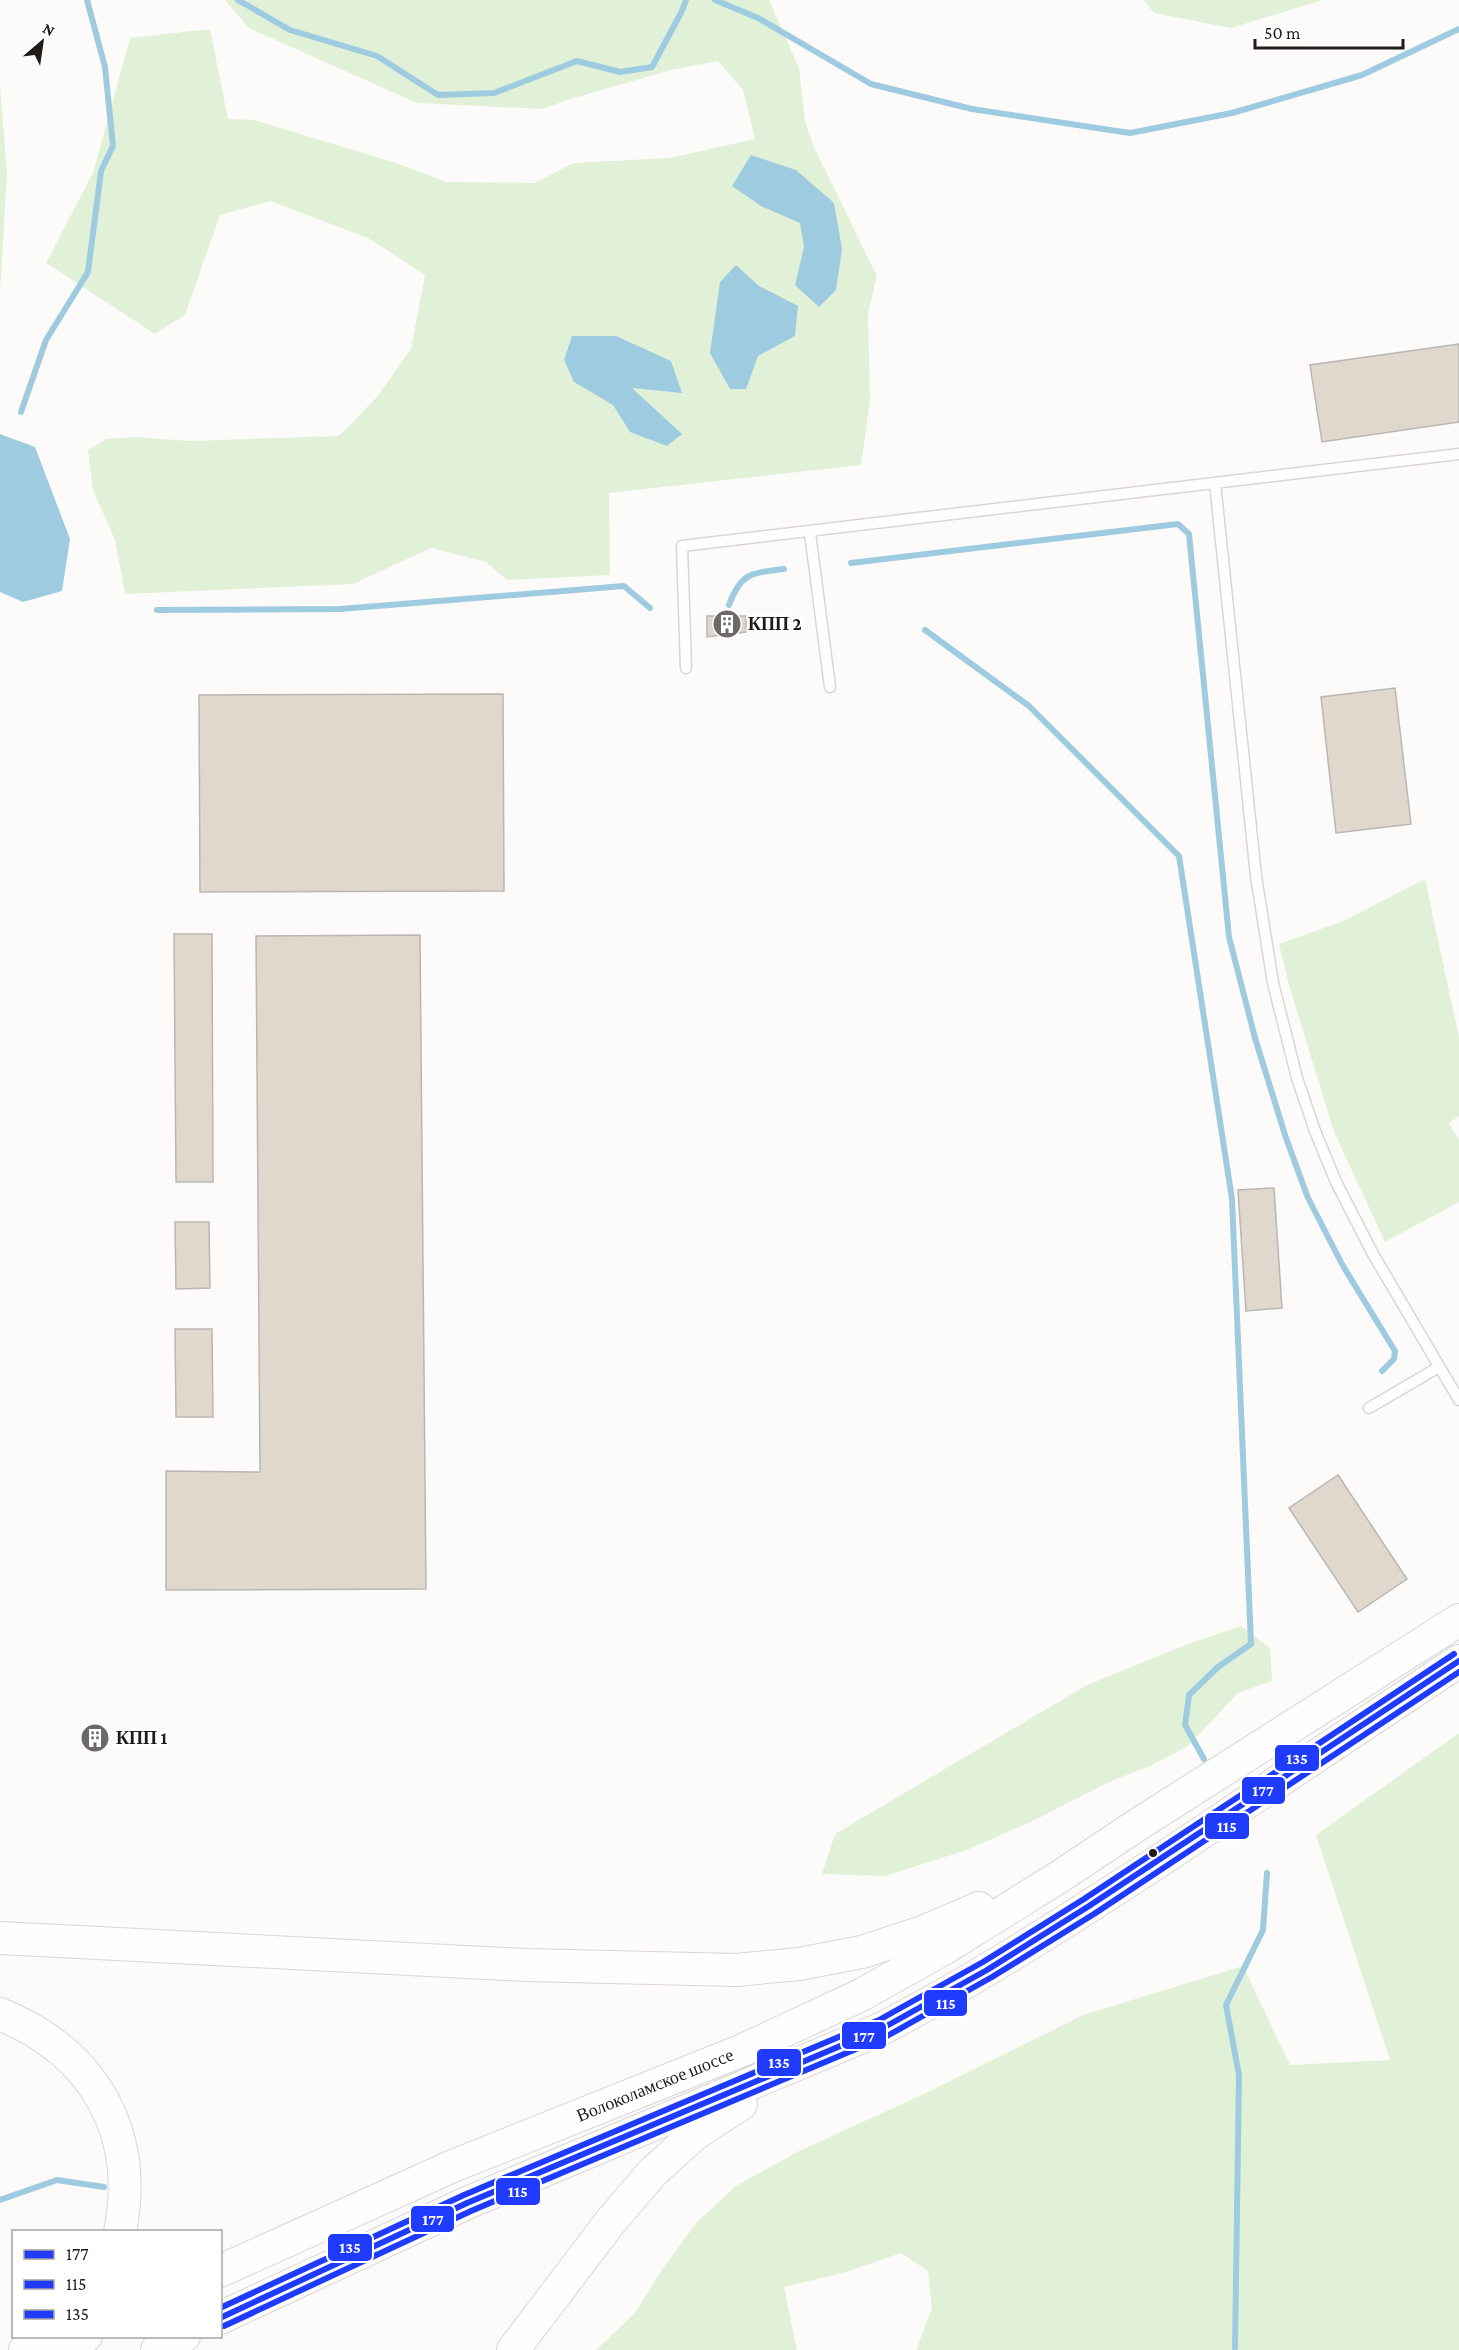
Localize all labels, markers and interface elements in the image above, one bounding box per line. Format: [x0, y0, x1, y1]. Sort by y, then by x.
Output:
north arrow [12, 12, 72, 72]
scale bar [1255, 12, 1404, 50]
text: N [40, 19, 58, 39]
text: 50 m [1264, 23, 1301, 43]
building icon: КПП 2 [711, 608, 743, 640]
place label: КПП 2 [748, 614, 802, 634]
building icon: КПП 1 [79, 1722, 111, 1754]
place label: КПП 1 [116, 1728, 168, 1748]
line badge: 135 [1274, 1744, 1320, 1772]
text: 135 [1286, 1750, 1308, 1767]
line badge: 177 [1241, 1776, 1286, 1805]
text: 177 [1252, 1782, 1274, 1799]
line badge: 115 [1204, 1812, 1250, 1840]
text: 115 [1217, 1818, 1237, 1835]
unlabelled marker [1147, 1847, 1159, 1859]
line badge: 115 [923, 1989, 968, 2017]
text: 115 [936, 1995, 956, 2012]
line badge: 177 [841, 2021, 887, 2050]
text: 177 [853, 2028, 875, 2045]
street label: Волоколамское шоссе [574, 2044, 736, 2126]
line badge: 135 [756, 2048, 802, 2077]
text: 135 [768, 2054, 790, 2071]
line badge: 115 [495, 2177, 541, 2206]
text: 115 [508, 2183, 528, 2200]
line badge: 177 [410, 2205, 455, 2233]
text: 177 [422, 2211, 444, 2228]
legend [12, 2230, 222, 2338]
line badge: 135 [327, 2233, 373, 2262]
text: 135 [339, 2239, 361, 2256]
text: 177 [66, 2244, 89, 2264]
text: 115 [66, 2274, 86, 2294]
text: 135 [66, 2304, 89, 2324]

